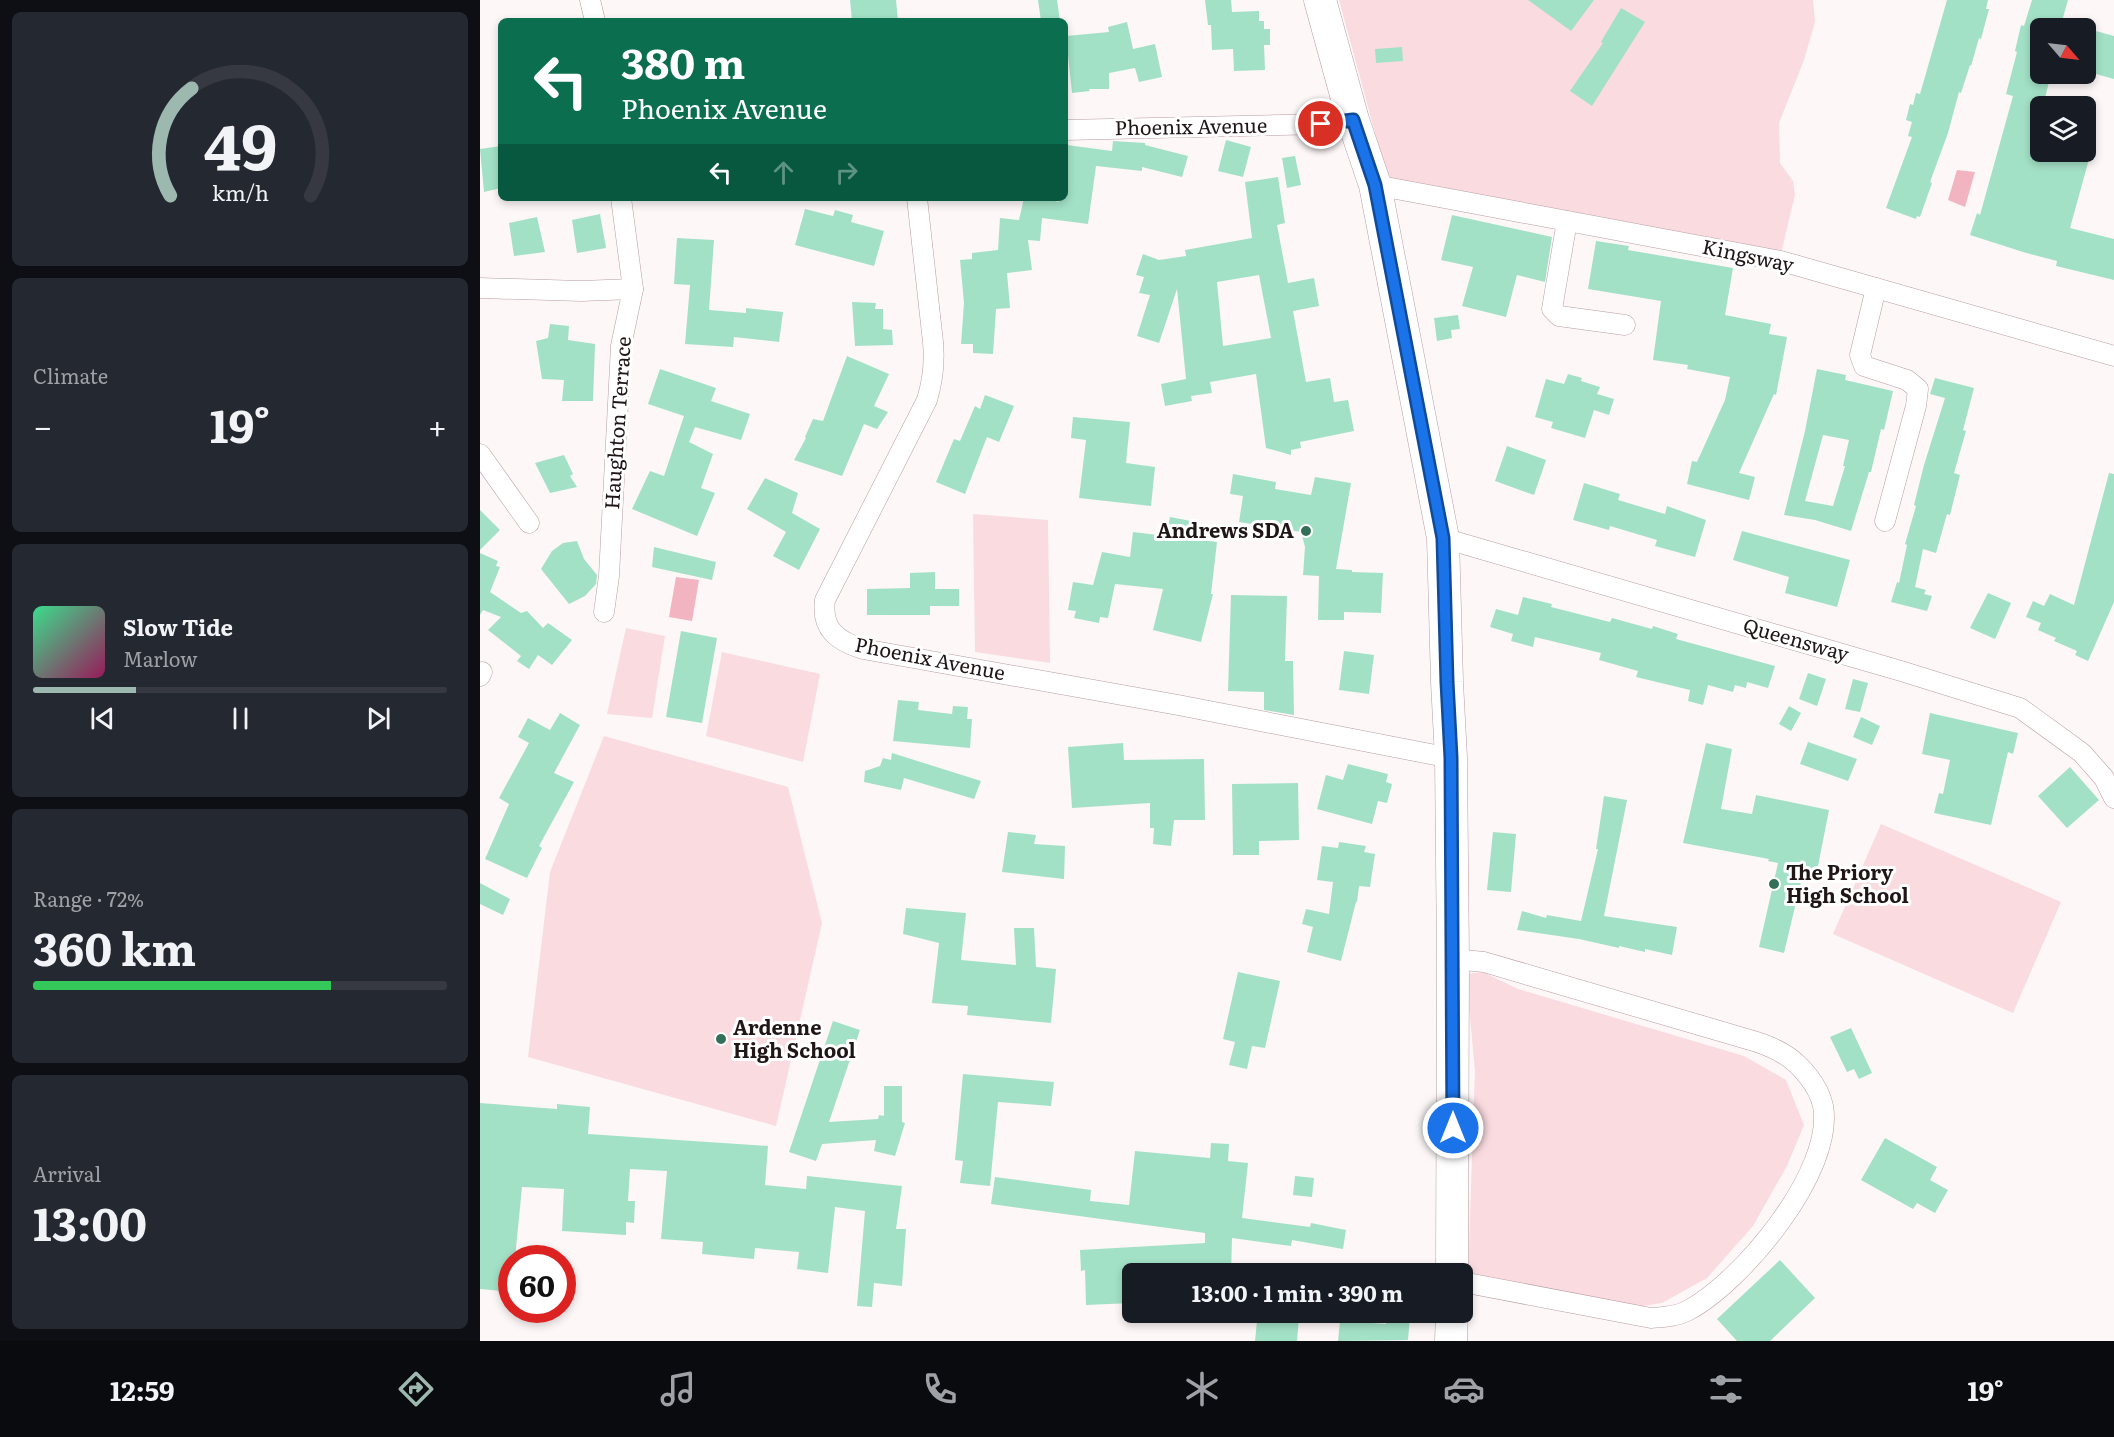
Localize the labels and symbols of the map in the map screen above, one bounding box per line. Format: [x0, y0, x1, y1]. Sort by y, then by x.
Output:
north arrow [2030, 18, 2096, 84]
pin [1295, 98, 1346, 149]
street label: Phoenix Avenue [1114, 109, 1267, 141]
street label: Kingsway [1700, 230, 1797, 278]
street label: Haughton Terrace [595, 335, 637, 510]
place label: Andrews SDA [1157, 514, 1294, 544]
marker: Andrews SDA [1299, 524, 1313, 538]
street label: Queensway [1740, 609, 1853, 668]
street label: Phoenix Avenue [853, 628, 1008, 686]
place label: The Priory High School [1786, 856, 1909, 909]
marker: The Priory High School [1767, 877, 1781, 891]
place label: Ardenne High School [733, 1011, 856, 1064]
marker: Ardenne High School [714, 1032, 728, 1046]
position arrow [1421, 1096, 1485, 1160]
speed limit sign: 60 [498, 1245, 576, 1323]

